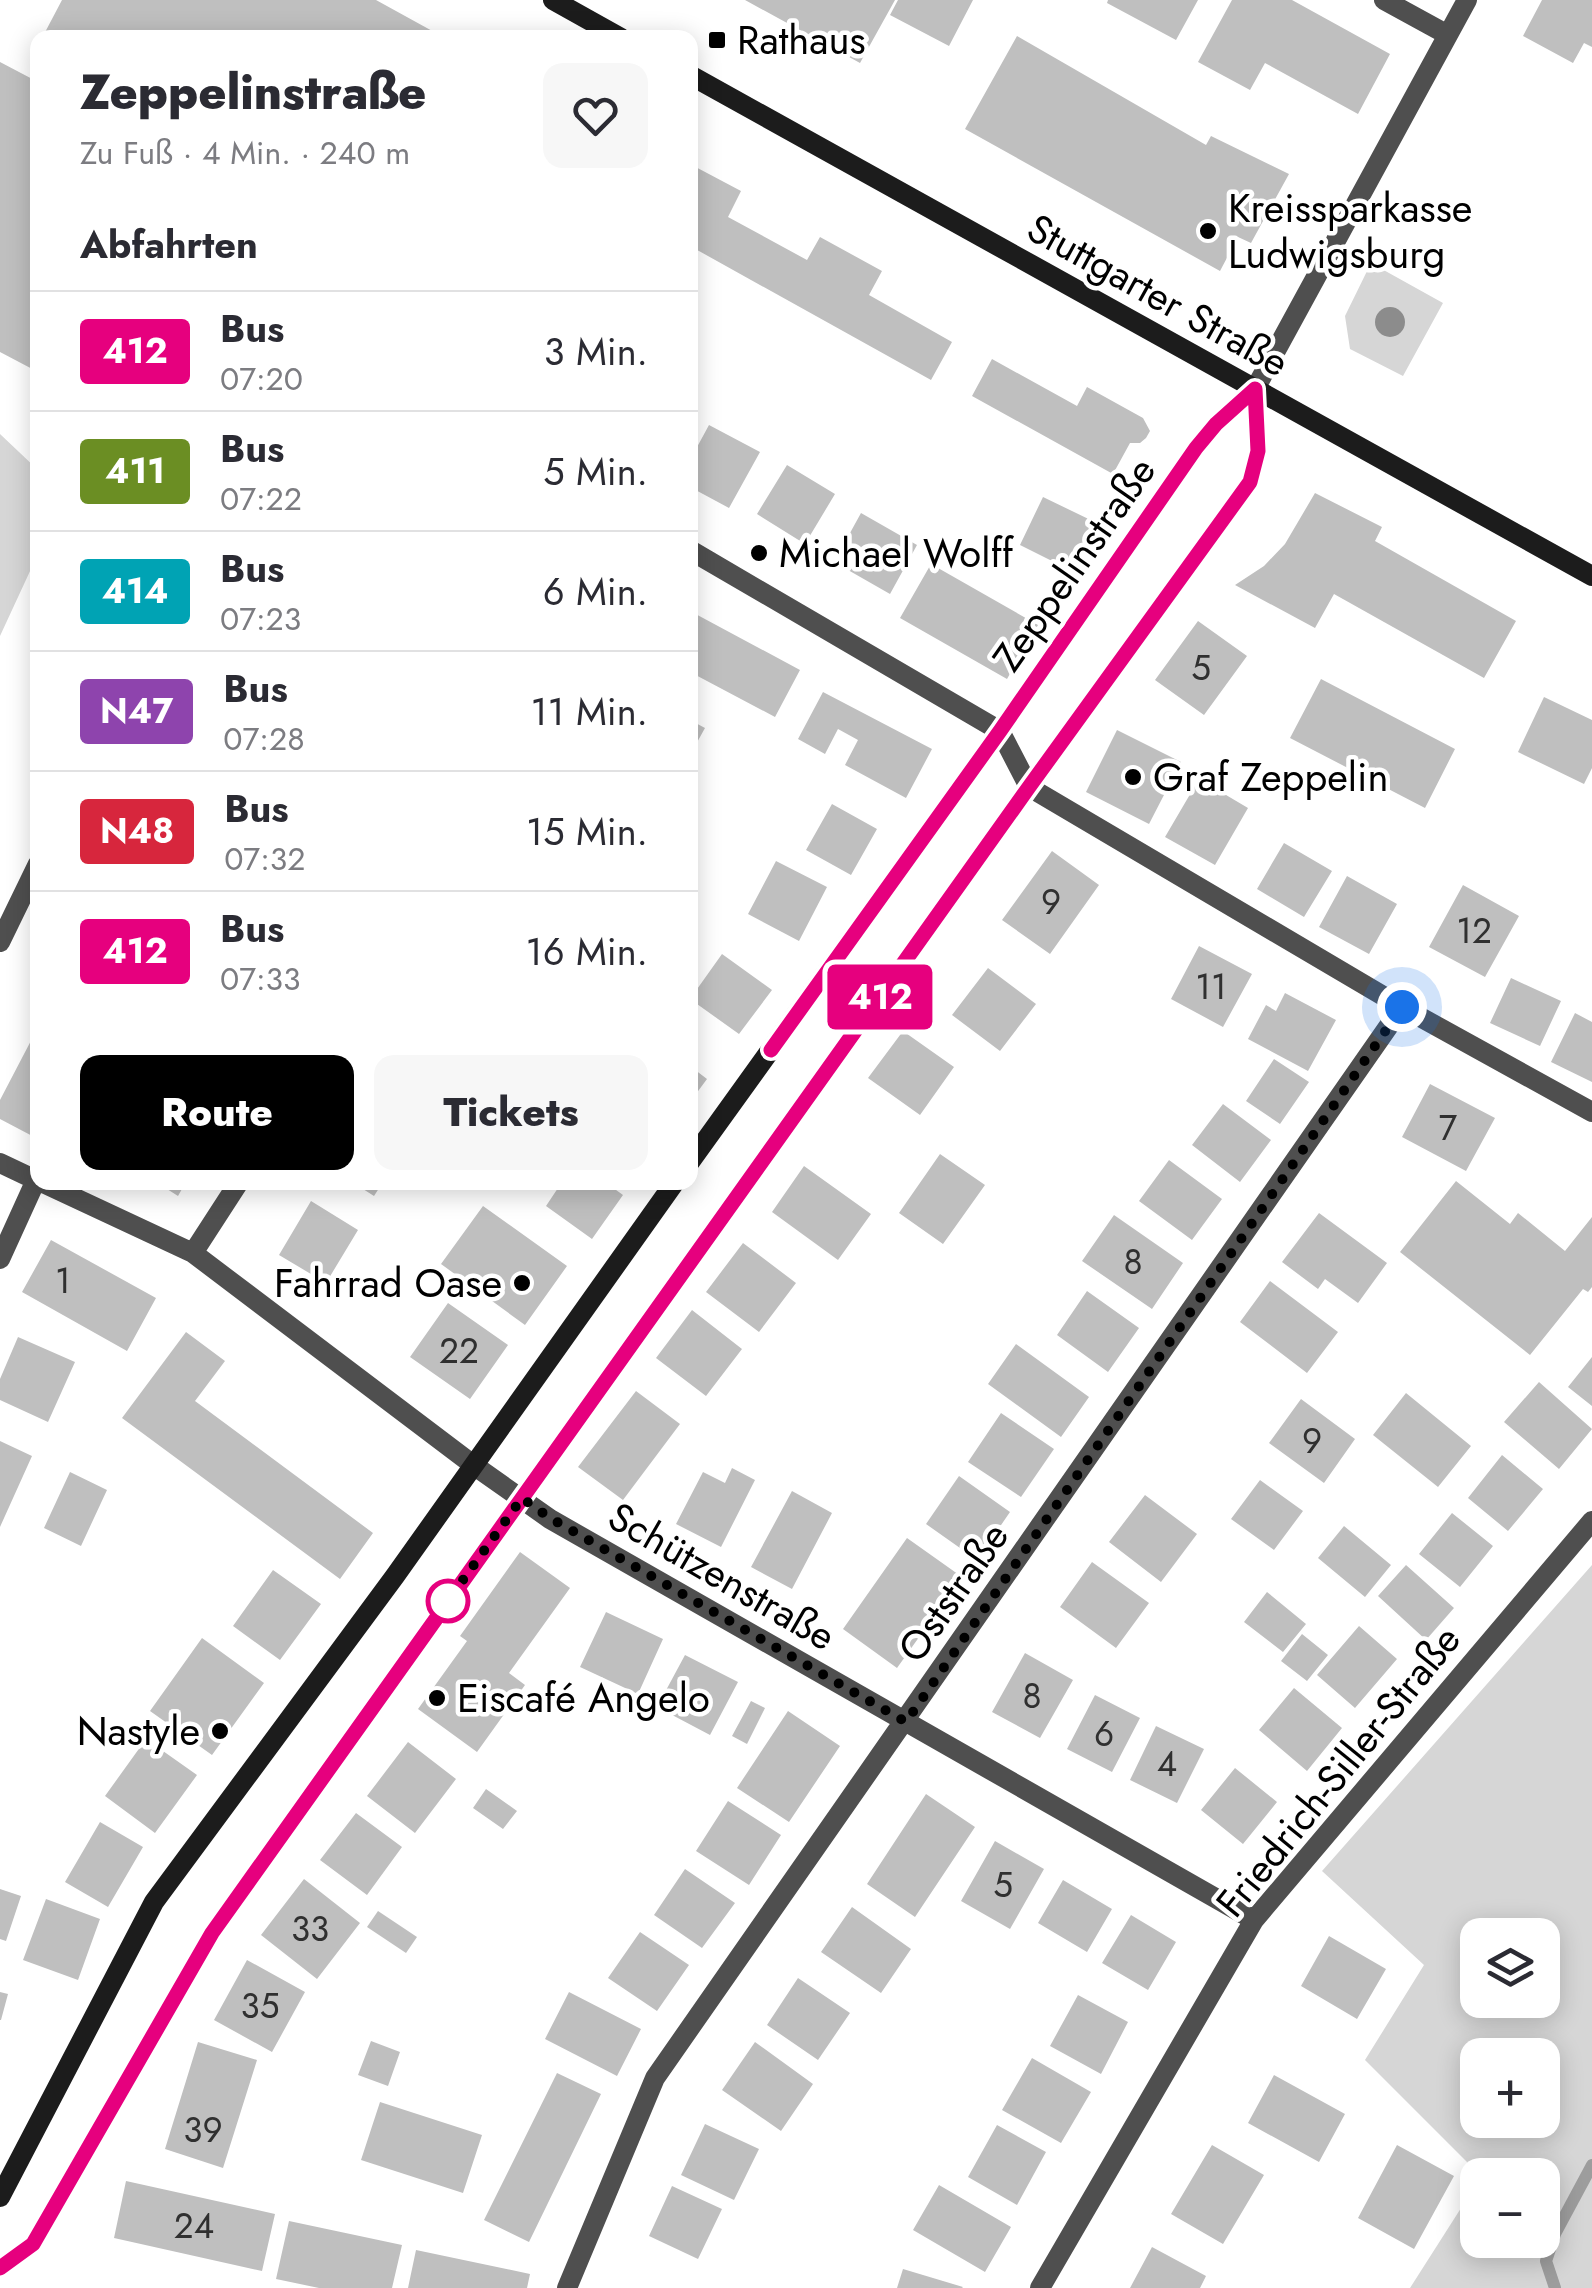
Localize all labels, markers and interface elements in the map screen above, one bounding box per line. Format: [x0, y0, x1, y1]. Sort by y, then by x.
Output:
place label: Rathaus [737, 11, 866, 69]
marker: Rathaus [706, 29, 728, 51]
text: Zeppelinstraße [80, 58, 426, 127]
button: heart [543, 63, 648, 168]
text: Zu Fuß · 4 Min. · 240 m [80, 130, 410, 176]
place label: Kreissparkasse Ludwigsburg [1228, 179, 1472, 283]
street label: Stuttgarter Straße [1017, 199, 1299, 391]
text: Abfahrten [80, 217, 258, 272]
marker: Kreissparkasse Ludwigsburg [1197, 220, 1219, 242]
text: Bus [220, 301, 284, 356]
text: 3 Min. [544, 324, 648, 379]
text: 412 [102, 326, 168, 376]
text: 07:20 [220, 356, 303, 402]
text: Bus [220, 421, 284, 476]
text: 5 Min. [543, 444, 648, 499]
street label: Zeppelinstraße [979, 445, 1169, 683]
text: 411 [105, 446, 165, 496]
text: 07:22 [220, 476, 302, 522]
place label: Michael Wolff [779, 524, 1015, 582]
text: Bus [220, 541, 284, 596]
marker: Michael Wolff [748, 542, 770, 564]
text: 6 Min. [543, 564, 648, 619]
text: 414 [102, 566, 168, 616]
text: 07:23 [220, 596, 301, 642]
house number: 5 [1191, 643, 1211, 693]
text: Bus [223, 661, 288, 716]
text: 11 Min. [530, 684, 648, 739]
text: N47 [100, 686, 173, 736]
text: 07:28 [223, 716, 305, 762]
place label: Graf Zeppelin [1153, 748, 1388, 806]
marker: Graf Zeppelin [1122, 766, 1144, 788]
text: Bus [224, 781, 289, 836]
text: 15 Min. [526, 804, 648, 859]
text: N48 [100, 806, 174, 856]
text: 07:32 [224, 836, 305, 882]
house number: 9 [1041, 877, 1061, 927]
text: Bus [220, 901, 284, 956]
house number: 12 [1456, 906, 1492, 956]
text: 16 Min. [526, 924, 648, 979]
text: 412 [102, 926, 168, 976]
text: 07:33 [220, 956, 301, 1002]
house number: 11 [1195, 962, 1227, 1012]
line badge: 412 [822, 964, 938, 1030]
text: 412 [847, 972, 913, 1022]
your location [1377, 982, 1427, 1032]
button: Route [80, 1055, 354, 1170]
button: Tickets [374, 1055, 648, 1170]
house number: 7 [1439, 1103, 1458, 1153]
house number: 8 [1123, 1237, 1143, 1287]
place label: Fahrrad Oase [274, 1254, 502, 1312]
house number: 1 [55, 1256, 71, 1306]
marker: Fahrrad Oase [511, 1272, 533, 1294]
house number: 22 [439, 1326, 479, 1376]
house number: 9 [1302, 1416, 1322, 1466]
street label: Schützenstraße [598, 1487, 846, 1665]
street label: Oststraße [884, 1510, 1022, 1674]
unlabelled marker [427, 1580, 469, 1622]
street label: Friedrich-Siller-Straße [1202, 1613, 1474, 1929]
place label: Eiscafé Angelo [457, 1669, 710, 1727]
house number: 8 [1022, 1671, 1042, 1721]
marker: Eiscafé Angelo [426, 1687, 448, 1709]
place label: Nastyle [77, 1702, 200, 1760]
house number: 6 [1094, 1709, 1114, 1759]
marker: Nastyle [209, 1720, 231, 1742]
house number: 4 [1157, 1739, 1177, 1789]
house number: 5 [993, 1860, 1013, 1910]
house number: 33 [291, 1904, 329, 1954]
map controls [1460, 1918, 1560, 2258]
button: layers [1460, 1918, 1560, 2018]
house number: 35 [241, 1981, 279, 2031]
button: + [1460, 2038, 1560, 2138]
house number: 39 [183, 2105, 223, 2155]
button: − [1460, 2158, 1560, 2258]
house number: 24 [174, 2201, 214, 2251]

